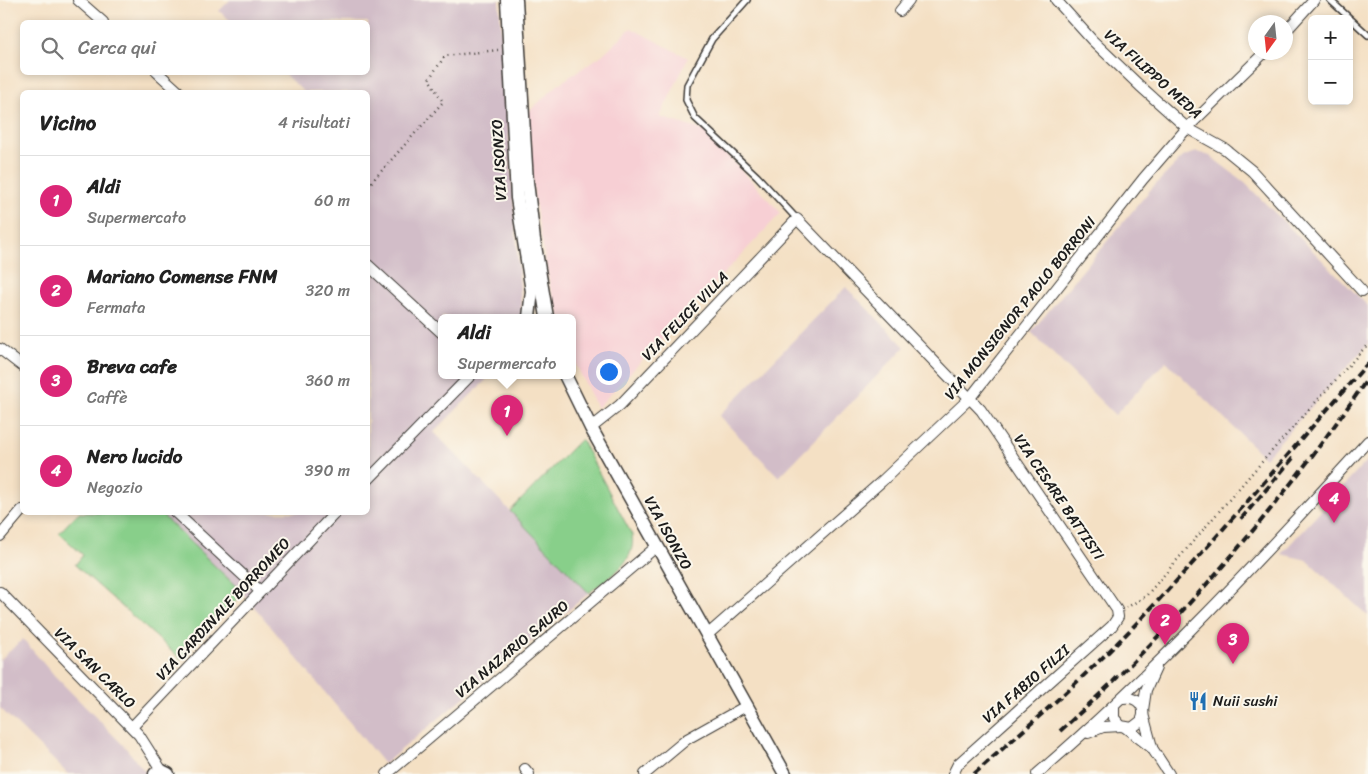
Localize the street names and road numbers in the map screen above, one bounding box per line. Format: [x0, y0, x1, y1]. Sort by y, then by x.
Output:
street label: VIA FILIPPO MEDA [1098, 23, 1208, 125]
street label: VIA ISONZO [484, 118, 514, 201]
street label: VIA MONSIGNOR PAOLO BORRONI [937, 210, 1103, 406]
street label: VIA FELICE VILLA [635, 265, 735, 367]
street label: VIA CESARE BATTISTI [1007, 428, 1111, 566]
street label: VIA ISONZO [637, 491, 699, 575]
street label: VIA CARDINALE BORROMEO [149, 531, 297, 687]
street label: VIA NAZARIO SAURO [449, 593, 575, 705]
street label: VIA SAN CARLO [48, 621, 142, 715]
street label: VIA FABIO FILZI [976, 637, 1077, 730]

